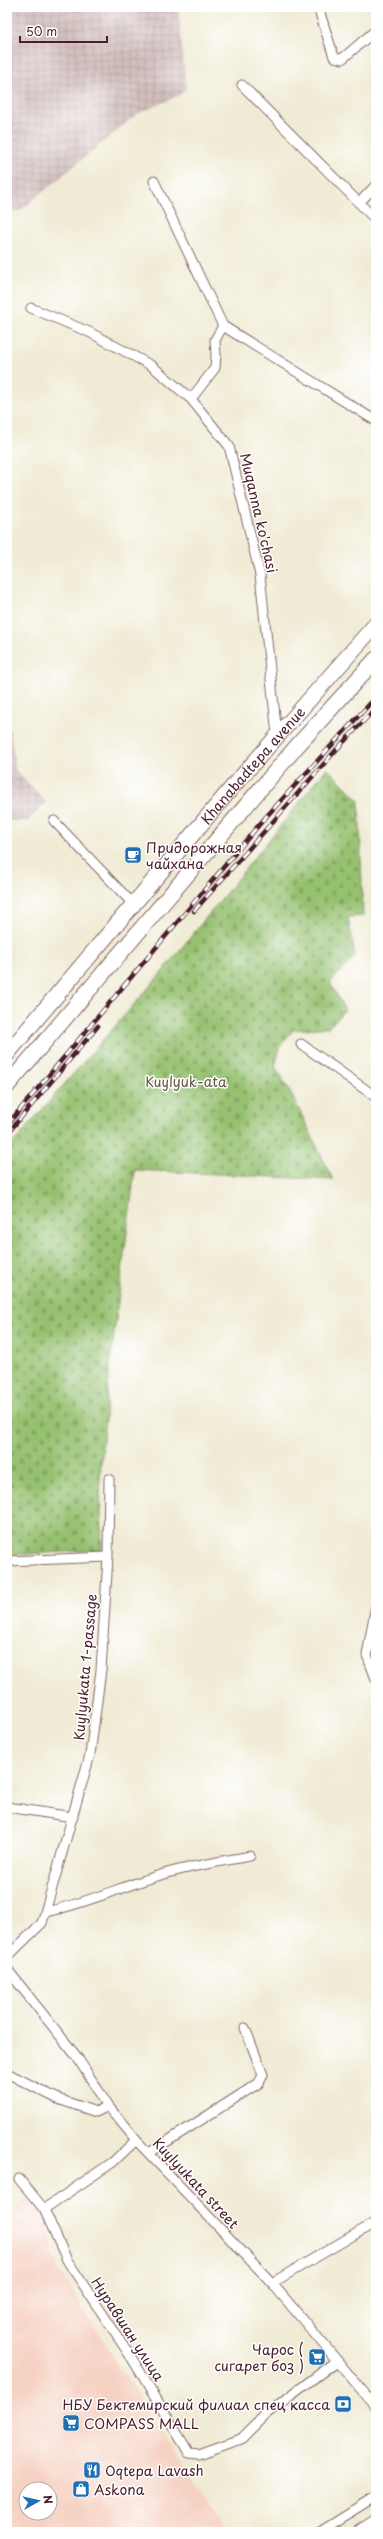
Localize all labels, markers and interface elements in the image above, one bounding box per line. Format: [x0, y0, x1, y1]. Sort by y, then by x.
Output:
scale bar [20, 18, 107, 44]
text: 50 m [26, 22, 57, 40]
street label: Muqanna ko'chasi [235, 451, 283, 575]
street label: Khanabadtepa avenue [195, 701, 310, 829]
place label: Придорожная чайхана [146, 837, 242, 874]
cafe icon: Придорожная чайхана [123, 845, 143, 865]
park label: Kuylyuk-ata [145, 1071, 227, 1092]
street label: Kuylyukata 1-passage [68, 1593, 102, 1741]
street label: Kuylyukata street [148, 2133, 244, 2233]
street label: Нуравшан улица [86, 2273, 170, 2385]
place label: Чарос ( сигарет боз ) [214, 2339, 304, 2376]
supermarket icon: Чарос ( сигарет боз ) [307, 2347, 327, 2367]
place label: НБУ Бектемирский филиал спец касса [62, 2394, 330, 2415]
bank icon: НБУ Бектемирский филиал спец касса [333, 2394, 353, 2414]
supermarket icon: COMPASS MALL [61, 2413, 81, 2433]
place label: COMPASS MALL [84, 2413, 199, 2434]
restaurant icon: Oqtepa Lavash [82, 2460, 102, 2480]
place label: Oqtepa Lavash [105, 2460, 204, 2481]
shop icon: Askona [71, 2479, 91, 2499]
place label: Askona [94, 2479, 145, 2500]
north arrow [18, 2481, 58, 2521]
text: N [39, 2494, 57, 2505]

